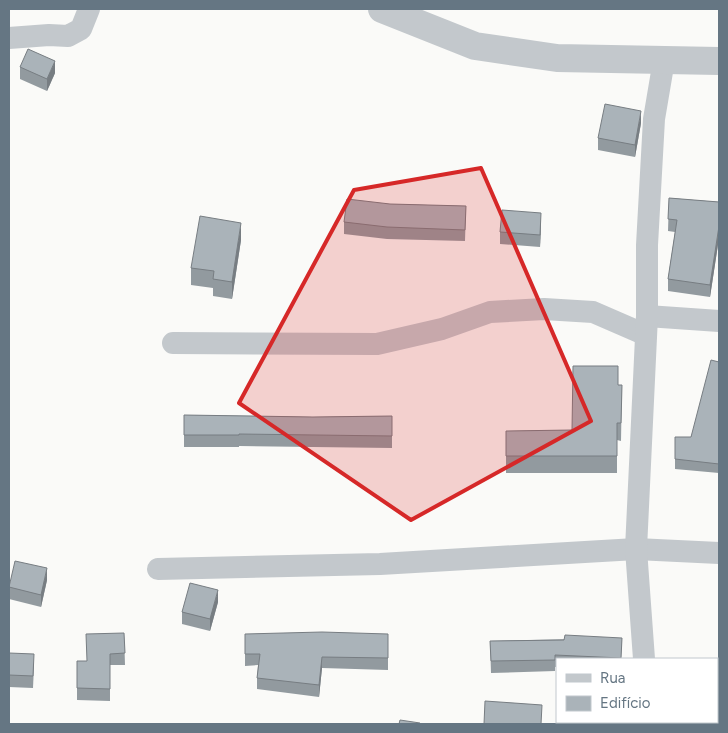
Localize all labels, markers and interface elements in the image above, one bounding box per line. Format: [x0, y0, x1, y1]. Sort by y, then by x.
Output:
legend [556, 658, 718, 723]
text: Rua [600, 669, 625, 687]
text: Edifício [600, 694, 651, 712]

